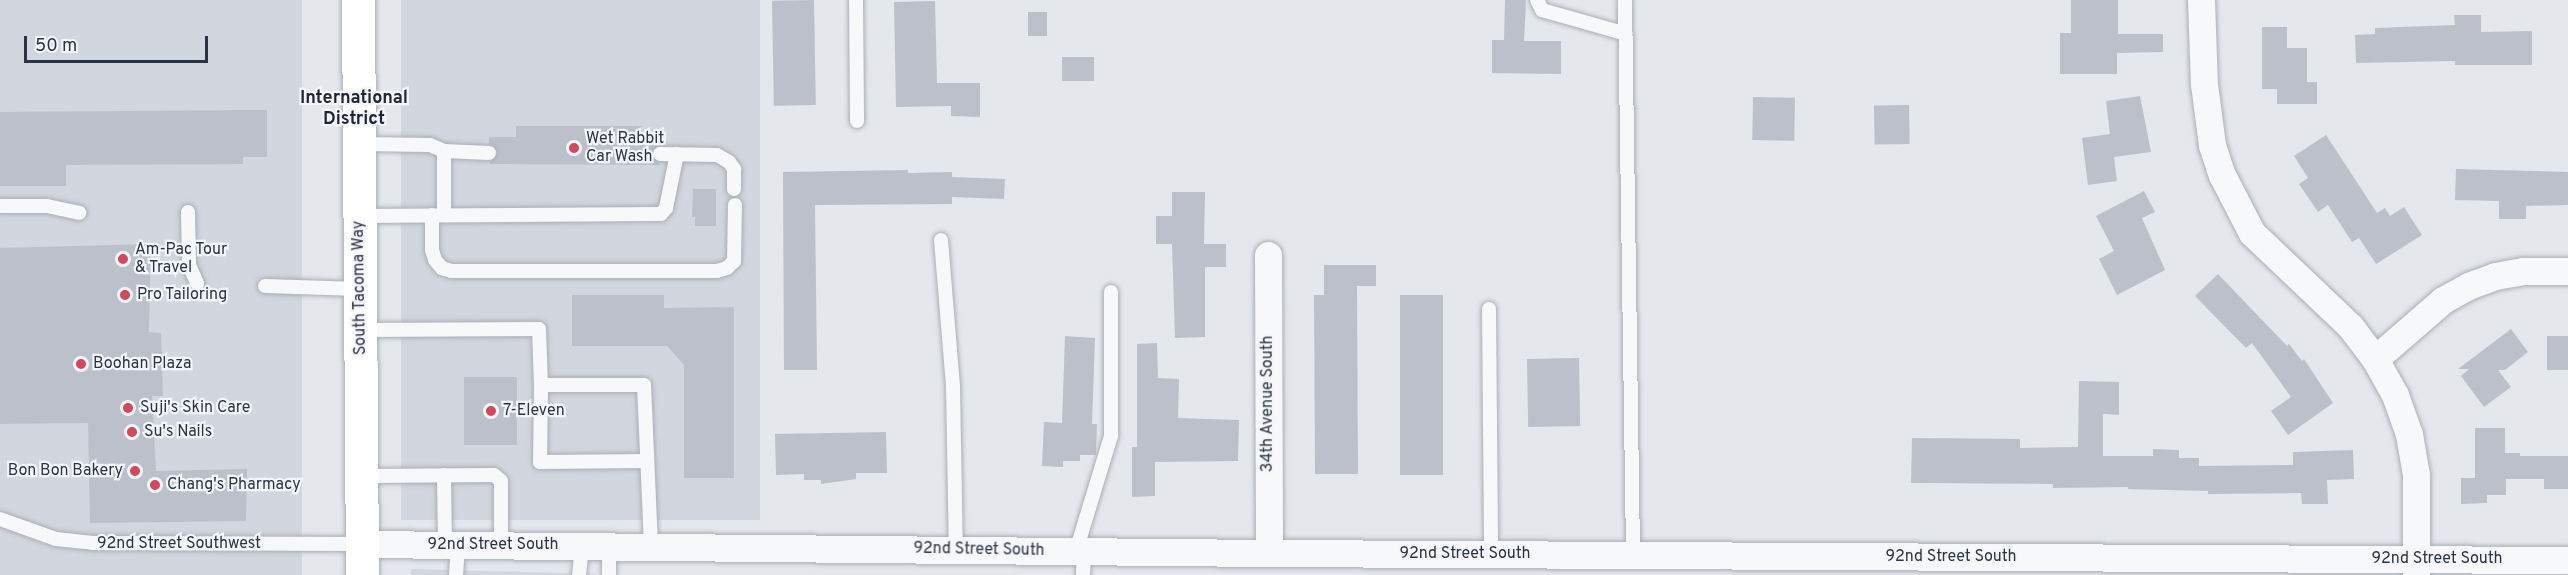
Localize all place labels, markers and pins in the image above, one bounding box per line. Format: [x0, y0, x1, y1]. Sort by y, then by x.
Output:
place label: Wet Rabbit Car Wash [586, 129, 664, 167]
marker: Wet Rabbit Car Wash [567, 141, 581, 155]
place label: Am-Pac Tour & Travel [135, 240, 228, 278]
marker: Am-Pac Tour & Travel [116, 252, 130, 266]
place label: Pro Tailoring [137, 285, 228, 305]
marker: Pro Tailoring [118, 288, 132, 302]
place label: Boohan Plaza [93, 354, 191, 374]
marker: Boohan Plaza [74, 357, 88, 371]
place label: Suji's Skin Care [140, 398, 250, 418]
marker: Suji's Skin Care [121, 401, 135, 415]
place label: 7-Eleven [503, 401, 565, 421]
marker: 7-Eleven [484, 404, 498, 418]
place label: Su's Nails [144, 422, 212, 442]
marker: Su's Nails [125, 425, 139, 439]
place label: Bon Bon Bakery [8, 461, 123, 481]
marker: Bon Bon Bakery [128, 464, 142, 478]
place label: Chang's Pharmacy [167, 475, 301, 495]
marker: Chang's Pharmacy [148, 478, 162, 492]

